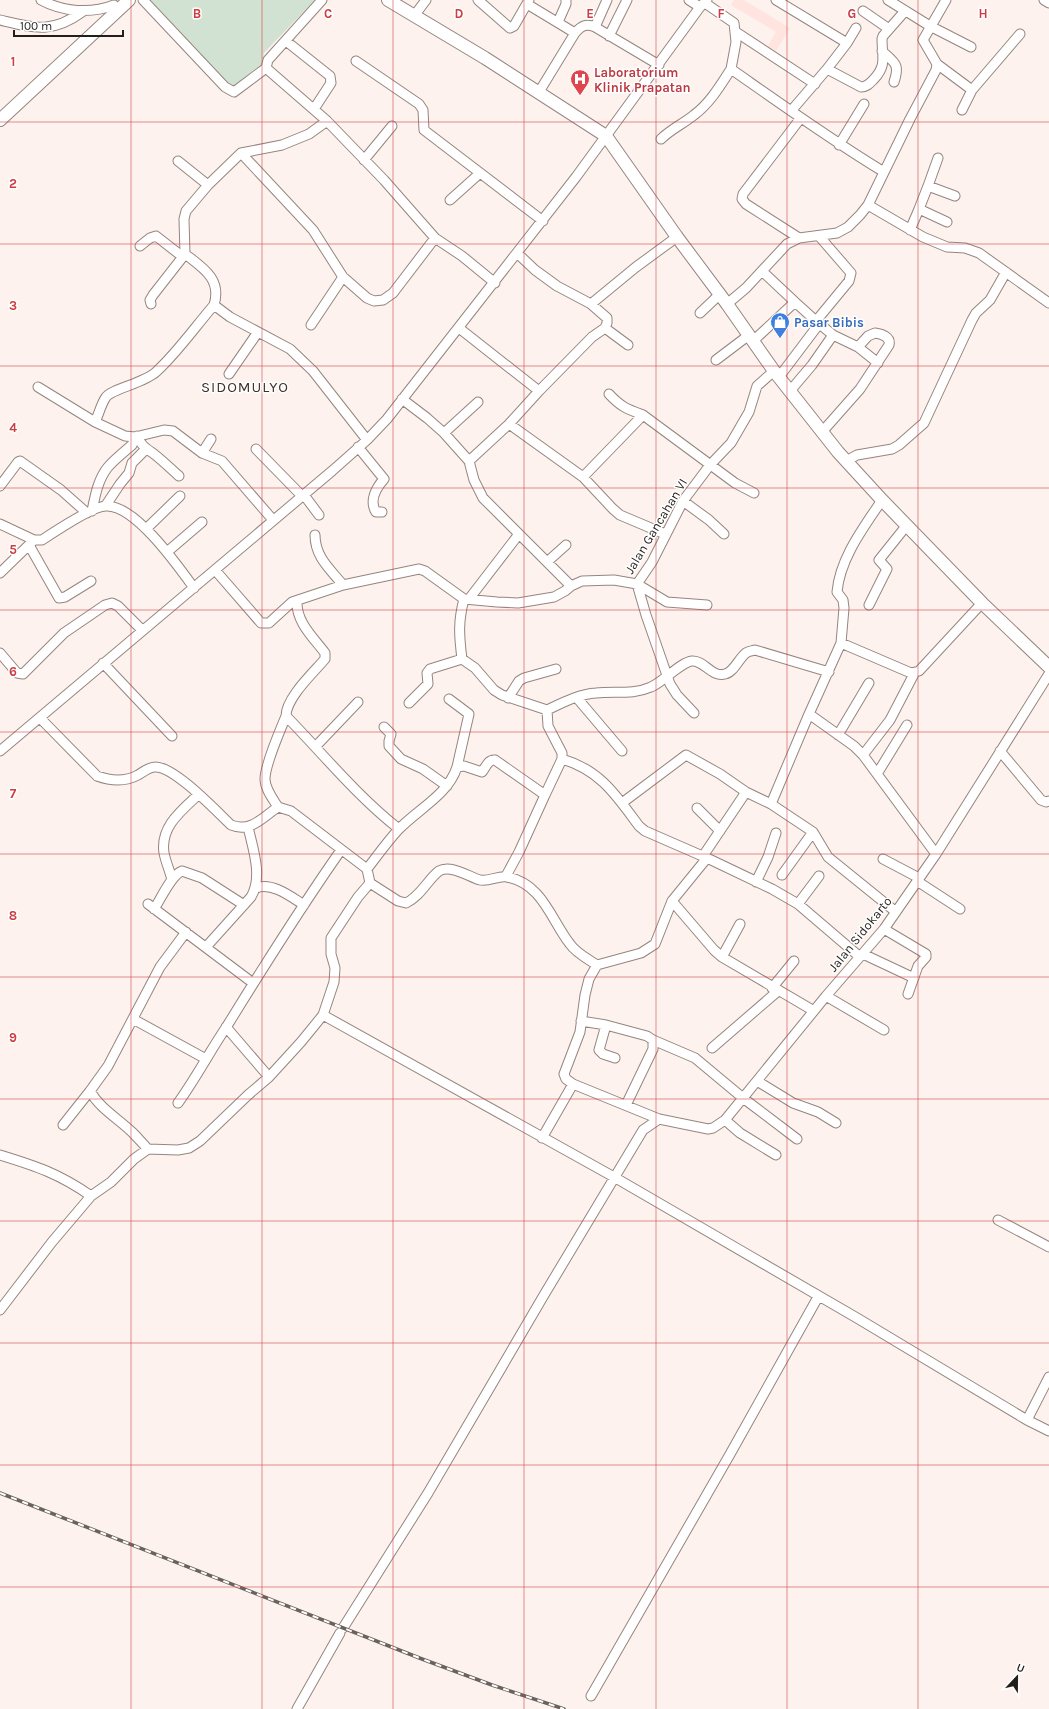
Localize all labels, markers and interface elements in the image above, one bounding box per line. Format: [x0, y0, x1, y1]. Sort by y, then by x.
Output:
text: B [193, 6, 201, 21]
text: C [324, 6, 332, 21]
text: D [455, 6, 464, 21]
text: E [586, 6, 594, 21]
text: F [717, 6, 725, 21]
text: G [848, 6, 856, 21]
text: H [978, 6, 988, 21]
scale bar [14, 12, 123, 38]
text: 100 m [20, 19, 52, 33]
text: 1 [11, 54, 15, 69]
place label: Laboratorium Klinik Prapatan [594, 65, 691, 95]
hospital icon: Laboratorium Klinik Prapatan [569, 68, 591, 96]
text: 2 [9, 176, 17, 191]
text: 3 [9, 298, 17, 313]
shop icon: Pasar Bibis [769, 311, 791, 339]
place label: Pasar Bibis [794, 315, 864, 330]
district label: SIDOMULYO [201, 378, 289, 396]
text: 4 [9, 420, 17, 435]
street label: Jalan Gancahan VI [622, 476, 690, 576]
text: 5 [9, 542, 17, 557]
text: 6 [9, 664, 17, 679]
text: 7 [10, 786, 17, 801]
street label: Jalan Sidokarto [825, 894, 895, 974]
text: 8 [9, 908, 17, 923]
text: 9 [9, 1030, 17, 1045]
north arrow [997, 1657, 1037, 1697]
text: U [1015, 1661, 1027, 1676]

